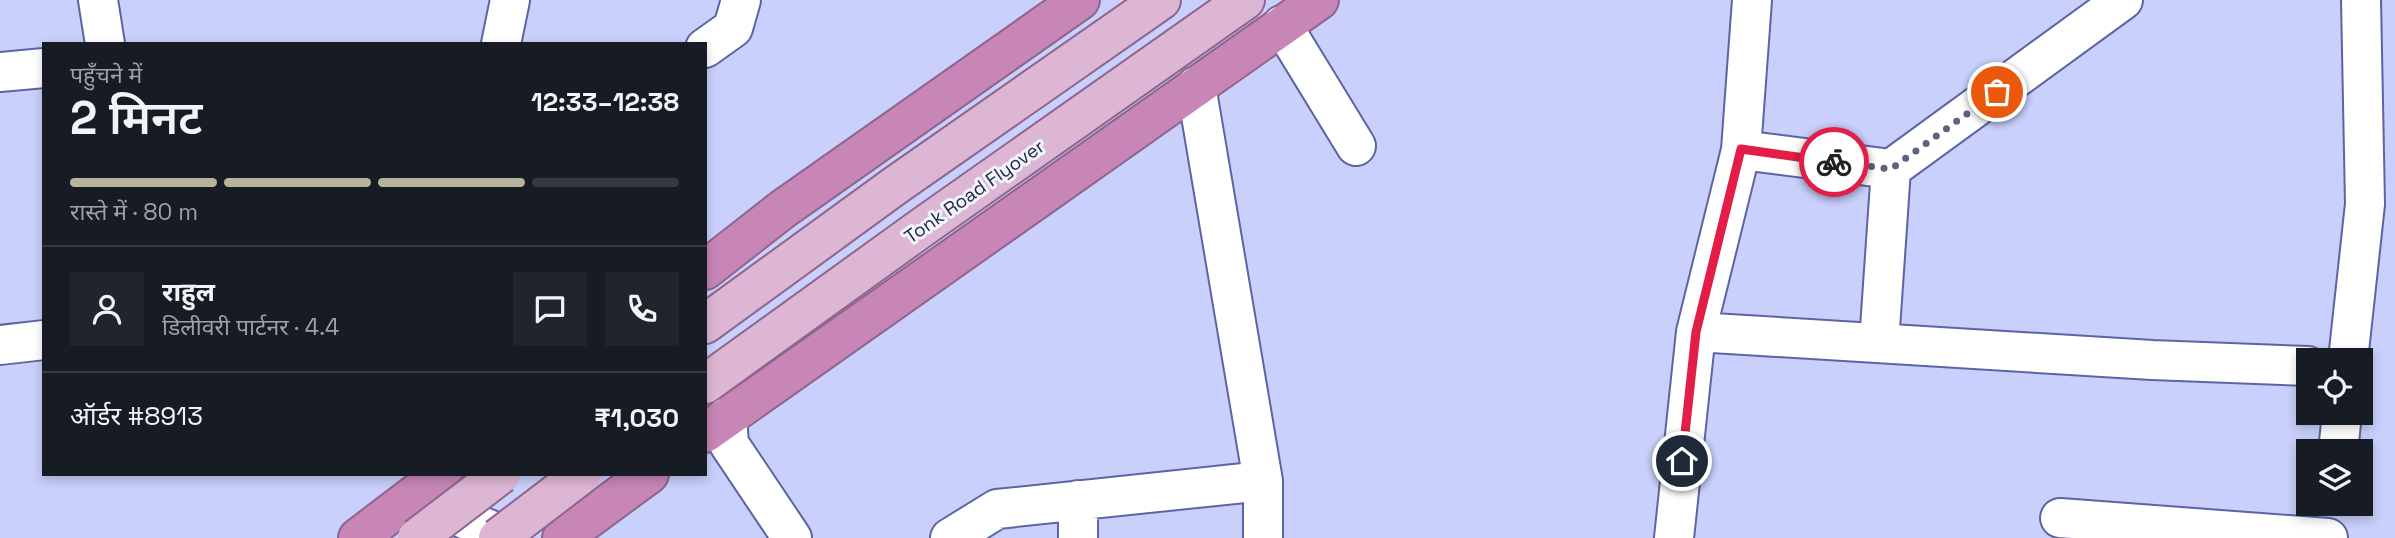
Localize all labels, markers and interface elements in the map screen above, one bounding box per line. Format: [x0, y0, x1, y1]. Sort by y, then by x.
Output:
text: पहुँचने में [70, 60, 142, 90]
pin [1967, 62, 2027, 122]
icon: bag [1978, 73, 2016, 111]
text: 12:33–12:38 [531, 85, 679, 119]
text: 2 मिनट [70, 89, 202, 147]
courier [1799, 127, 1869, 197]
street label: Tonk Road Flyover [899, 134, 1049, 249]
icon: bike [1815, 143, 1853, 181]
text: रास्ते में · 80 m [70, 197, 198, 227]
button: person [70, 272, 144, 346]
button: chat [513, 272, 587, 346]
button: phone [605, 272, 679, 346]
text: राहुल [162, 275, 215, 309]
text: डिलीवरी पार्टनर · 4.4 [162, 312, 339, 342]
map controls [2296, 348, 2373, 516]
button: locate [2296, 348, 2373, 425]
text: ऑर्डर #8913 [70, 399, 203, 433]
text: ₹1,030 [594, 401, 679, 435]
pin [1652, 431, 1712, 491]
button: layers [2296, 439, 2373, 516]
icon: home [1663, 442, 1701, 480]

